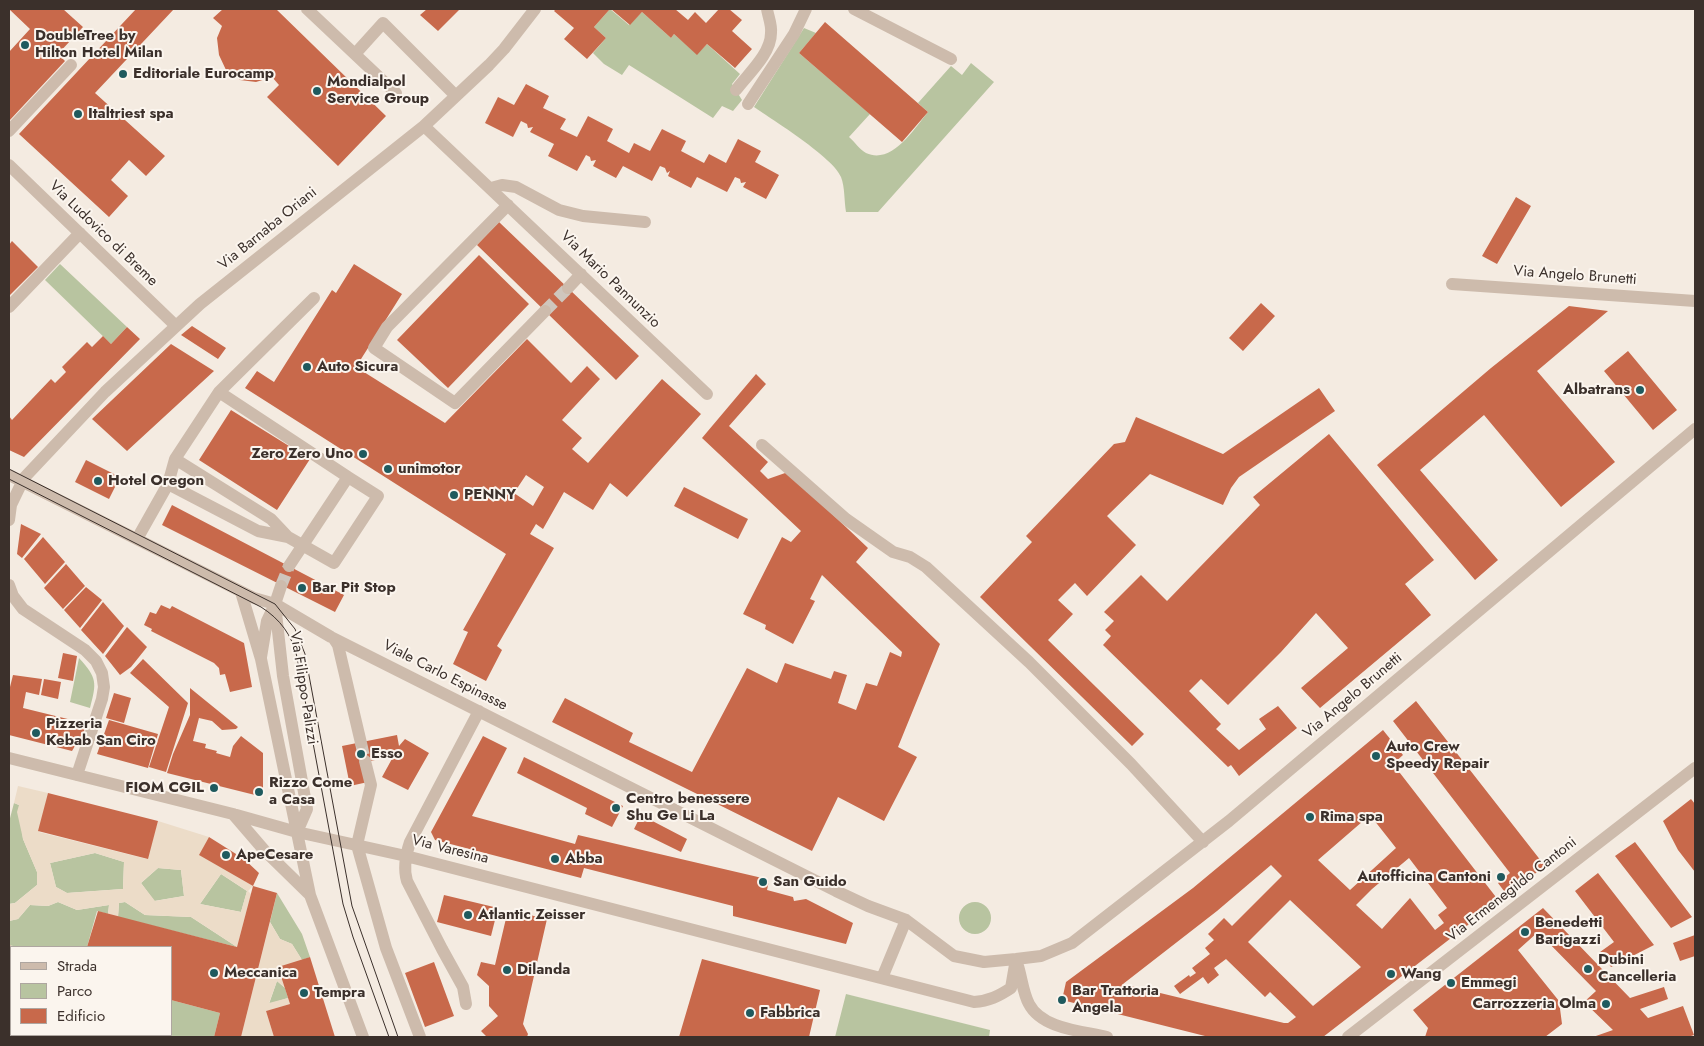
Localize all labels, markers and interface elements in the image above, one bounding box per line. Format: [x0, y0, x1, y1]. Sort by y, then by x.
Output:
place label: DoubleTree by Hilton Hotel Milan [35, 27, 163, 62]
marker: DoubleTree by Hilton Hotel Milan [19, 39, 31, 51]
place label: Editoriale Eurocamp [133, 65, 274, 83]
marker: Editoriale Eurocamp [117, 68, 129, 80]
place label: Mondialpol Service Group [327, 73, 429, 108]
marker: Mondialpol Service Group [311, 85, 323, 97]
place label: Italtriest spa [88, 105, 174, 123]
marker: Italtriest spa [72, 108, 84, 120]
street label: Via Ludovico di Breme [45, 177, 161, 291]
street label: Via Barnaba Oriani [215, 184, 321, 274]
street label: Via Mario Pannunzio [556, 228, 664, 332]
street label: Via Angelo Brunetti [1513, 263, 1637, 289]
place label: Auto Sicura [317, 358, 398, 376]
marker: Auto Sicura [301, 361, 313, 373]
place label: Albatrans [1563, 381, 1630, 399]
marker: Albatrans [1634, 384, 1646, 396]
place label: Zero Zero Uno [252, 445, 353, 463]
marker: Zero Zero Uno [357, 448, 369, 460]
place label: unimotor [398, 460, 460, 478]
marker: unimotor [382, 463, 394, 475]
place label: Hotel Oregon [108, 472, 204, 490]
marker: Hotel Oregon [92, 475, 104, 487]
place label: PENNY [464, 486, 516, 504]
marker: PENNY [448, 489, 460, 501]
place label: Bar Pit Stop [312, 579, 396, 597]
marker: Bar Pit Stop [296, 582, 308, 594]
street label: Via Filippo Palizzi [285, 630, 321, 746]
street label: Viale Carlo Espinasse [380, 637, 510, 715]
street label: Via Angelo Brunetti [1300, 649, 1406, 743]
place label: Pizzeria Kebab San Ciro [46, 715, 156, 750]
marker: Pizzeria Kebab San Ciro [30, 727, 42, 739]
place label: Auto Crew Speedy Repair [1386, 738, 1489, 773]
place label: Esso [371, 745, 403, 763]
marker: Esso [355, 748, 367, 760]
marker: Auto Crew Speedy Repair [1370, 750, 1382, 762]
place label: Rizzo Come a Casa [269, 774, 352, 809]
place label: FIOM CGIL [125, 779, 204, 797]
marker: FIOM CGIL [208, 782, 220, 794]
marker: Rizzo Come a Casa [253, 786, 265, 798]
place label: Centro benessere Shu Ge Li La [626, 790, 750, 825]
marker: Centro benessere Shu Ge Li La [610, 802, 622, 814]
place label: Rima spa [1320, 808, 1383, 826]
marker: Rima spa [1304, 811, 1316, 823]
street label: Via Varesina [410, 832, 490, 868]
street label: Via Ermenegildo Cantoni [1443, 834, 1581, 946]
place label: ApeCesare [236, 846, 313, 864]
marker: ApeCesare [220, 849, 232, 861]
place label: Abba [565, 850, 603, 868]
marker: Abba [549, 853, 561, 865]
place label: Autofficina Cantoni [1357, 868, 1491, 886]
marker: Autofficina Cantoni [1495, 871, 1507, 883]
place label: San Guido [773, 873, 847, 891]
marker: San Guido [757, 876, 769, 888]
place label: Atlantic Zeisser [478, 906, 585, 924]
marker: Atlantic Zeisser [462, 909, 474, 921]
place label: Benedetti Barigazzi [1535, 914, 1602, 949]
marker: Benedetti Barigazzi [1519, 926, 1531, 938]
legend [10, 946, 172, 1036]
place label: Dubini Cancelleria [1598, 951, 1676, 986]
text: Strada [57, 955, 97, 977]
place label: Dilanda [517, 961, 570, 979]
marker: Dubini Cancelleria [1582, 963, 1594, 975]
place label: Meccanica [224, 964, 297, 982]
marker: Dilanda [501, 964, 513, 976]
place label: Wang [1401, 965, 1441, 983]
marker: Meccanica [208, 967, 220, 979]
marker: Wang [1385, 968, 1397, 980]
place label: Emmegi [1461, 974, 1517, 992]
marker: Emmegi [1445, 977, 1457, 989]
text: Parco [57, 980, 92, 1002]
place label: Bar Trattoria Angela [1072, 982, 1159, 1017]
place label: Tempra [314, 984, 365, 1002]
marker: Tempra [298, 987, 310, 999]
marker: Bar Trattoria Angela [1056, 994, 1068, 1006]
place label: Carrozzeria Olma [1473, 995, 1596, 1013]
marker: Carrozzeria Olma [1600, 998, 1612, 1010]
place label: Fabbrica [760, 1004, 820, 1022]
text: Edificio [57, 1005, 105, 1027]
marker: Fabbrica [744, 1007, 756, 1019]

